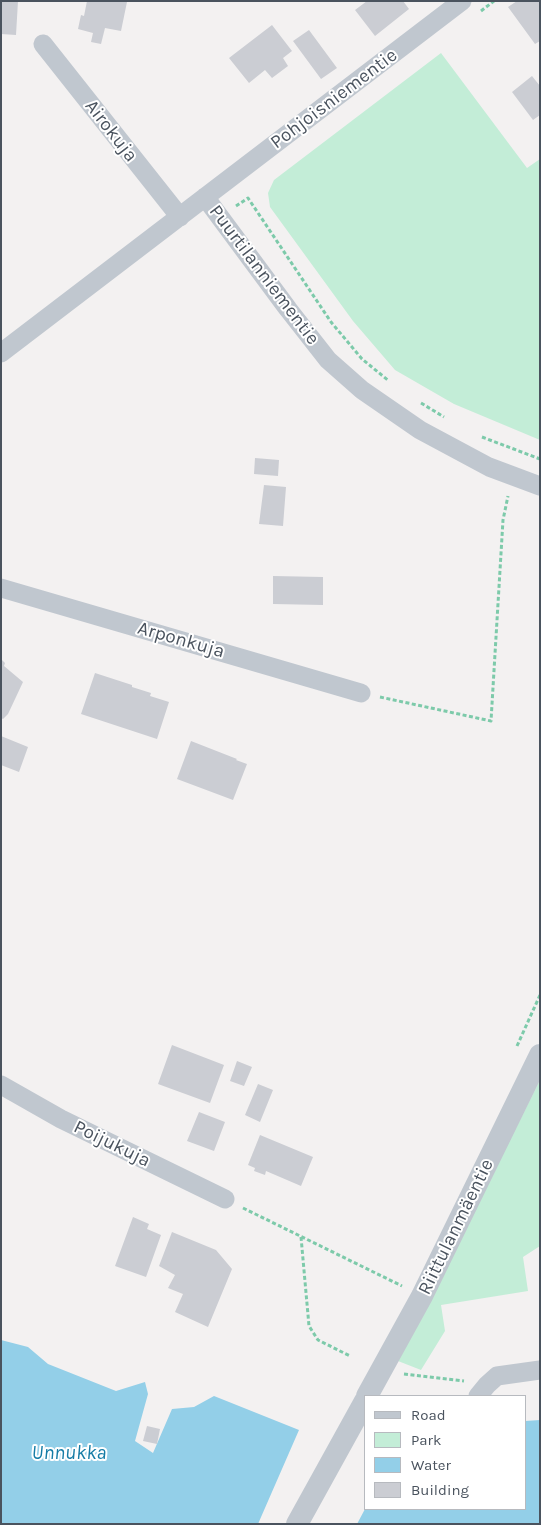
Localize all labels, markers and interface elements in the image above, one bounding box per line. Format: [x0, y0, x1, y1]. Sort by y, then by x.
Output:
street label: Pohjoisniementie [266, 44, 402, 154]
street label: Airokuja [80, 95, 142, 167]
street label: Puurtilanniementie [204, 201, 324, 349]
street label: Arponkuja [135, 617, 227, 663]
street label: Poijukuja [70, 1116, 154, 1172]
street label: Riittulanmäentie [413, 1155, 499, 1299]
legend [364, 1395, 526, 1510]
text: Road [411, 1406, 446, 1424]
text: Park [411, 1431, 441, 1449]
water label: Unnukka [32, 1441, 106, 1465]
text: Water [411, 1456, 451, 1474]
text: Building [411, 1481, 469, 1499]

